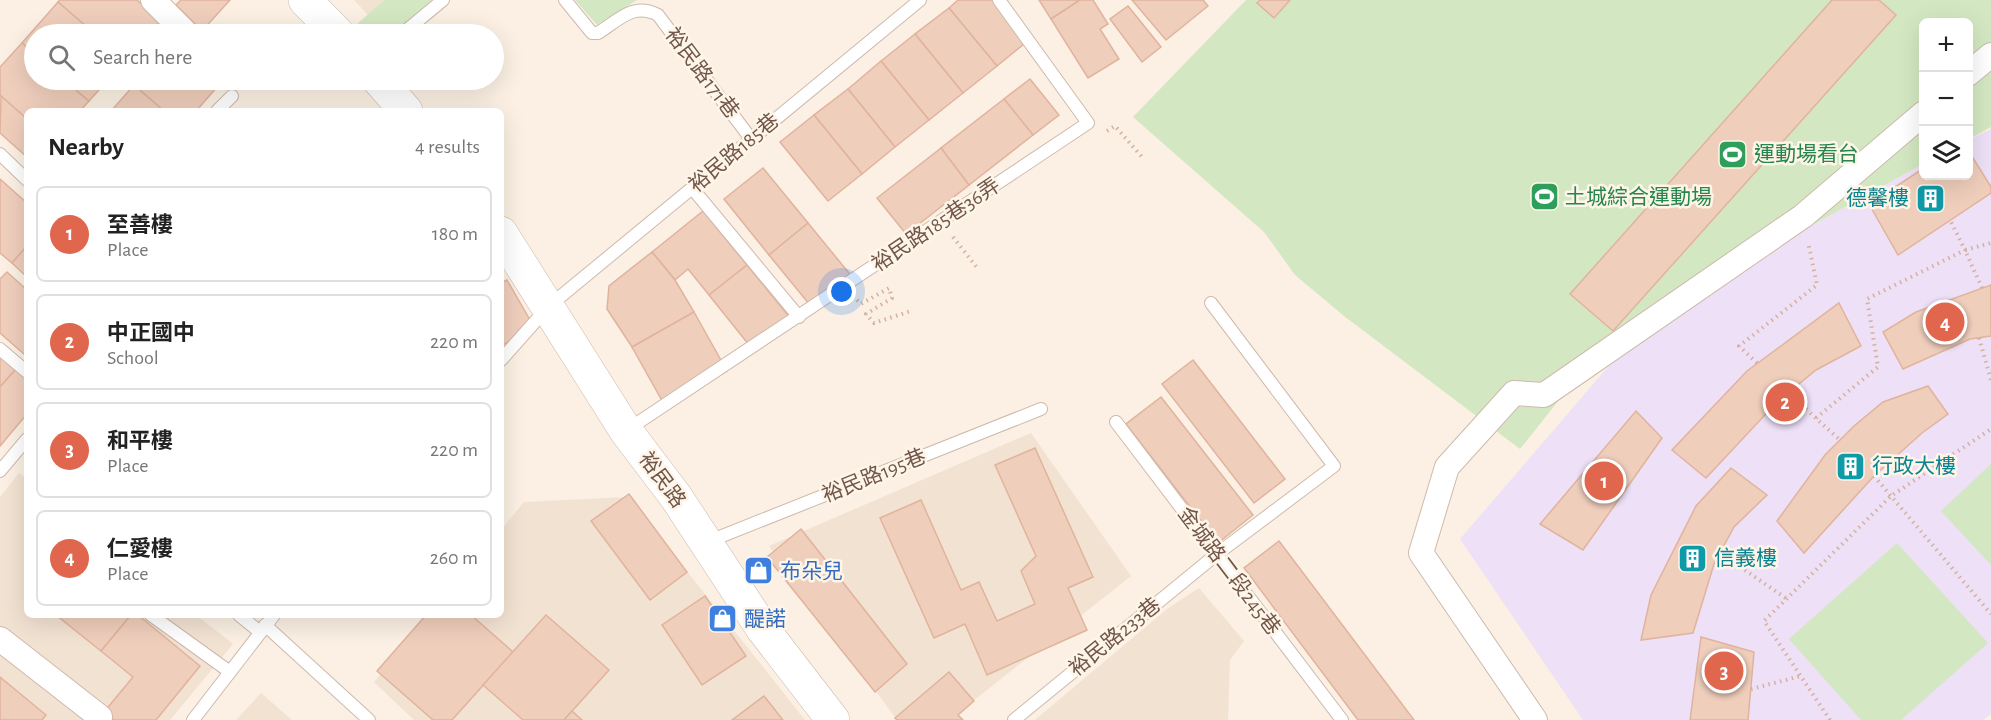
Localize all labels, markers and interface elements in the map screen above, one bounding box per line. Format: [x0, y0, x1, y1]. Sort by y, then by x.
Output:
map controls [1919, 18, 1973, 180]
button: + [1919, 18, 1973, 72]
street label: 裕民路171巷 [661, 23, 743, 122]
search box [24, 24, 504, 90]
icon: search [45, 41, 78, 74]
text: Search here [93, 46, 192, 68]
button: − [1919, 72, 1973, 126]
street label: 裕民路185巷 [684, 109, 783, 196]
button: layers [1919, 126, 1973, 180]
text: Nearby [48, 134, 124, 160]
text: 4 results [415, 137, 480, 157]
sports icon: 運動場看台 [1717, 138, 1749, 170]
place label: 運動場看台 [1754, 143, 1859, 165]
street label: 裕民路185巷36弄 [868, 174, 1004, 276]
sports icon: 土城綜合運動場 [1528, 181, 1560, 213]
building icon: 德馨樓 [1914, 182, 1946, 214]
place label: 土城綜合運動場 [1565, 186, 1712, 208]
place label: 德馨樓 [1846, 187, 1909, 209]
text: 至善樓 [107, 214, 173, 236]
text: 1 [66, 224, 73, 244]
text: 180 m [432, 224, 478, 244]
text: Place [107, 240, 148, 260]
your location [827, 277, 856, 306]
pin: 4 [1926, 300, 1964, 344]
text: 中正國中 [107, 322, 195, 344]
text: 2 [65, 332, 74, 352]
text: 220 m [430, 332, 478, 352]
text: School [107, 348, 159, 368]
pin: 2 [1766, 380, 1804, 424]
text: 和平樓 [107, 430, 173, 452]
text: 3 [65, 440, 74, 460]
text: 220 m [430, 440, 478, 460]
street label: 裕民路195巷 [819, 445, 929, 506]
street label: 裕民路 [635, 448, 690, 512]
building icon: 行政大樓 [1835, 450, 1867, 482]
place label: 行政大樓 [1872, 455, 1956, 477]
text: Place [107, 456, 148, 476]
pin: 1 [1584, 458, 1624, 504]
street label: 金城路二段245巷 [1174, 502, 1285, 639]
text: 仁愛樓 [107, 538, 173, 560]
building icon: 信義樓 [1677, 542, 1709, 574]
place label: 信義樓 [1714, 547, 1777, 569]
text: 4 [64, 548, 75, 568]
text: 260 m [430, 548, 478, 568]
shop icon: 布朵兒 [743, 555, 775, 587]
place label: 布朵兒 [780, 560, 843, 582]
text: Place [107, 564, 148, 584]
street label: 裕民路233巷 [1065, 593, 1165, 680]
shop icon: 醍諾 [707, 603, 739, 635]
place label: 醍諾 [744, 608, 786, 630]
pin: 3 [1704, 648, 1744, 694]

